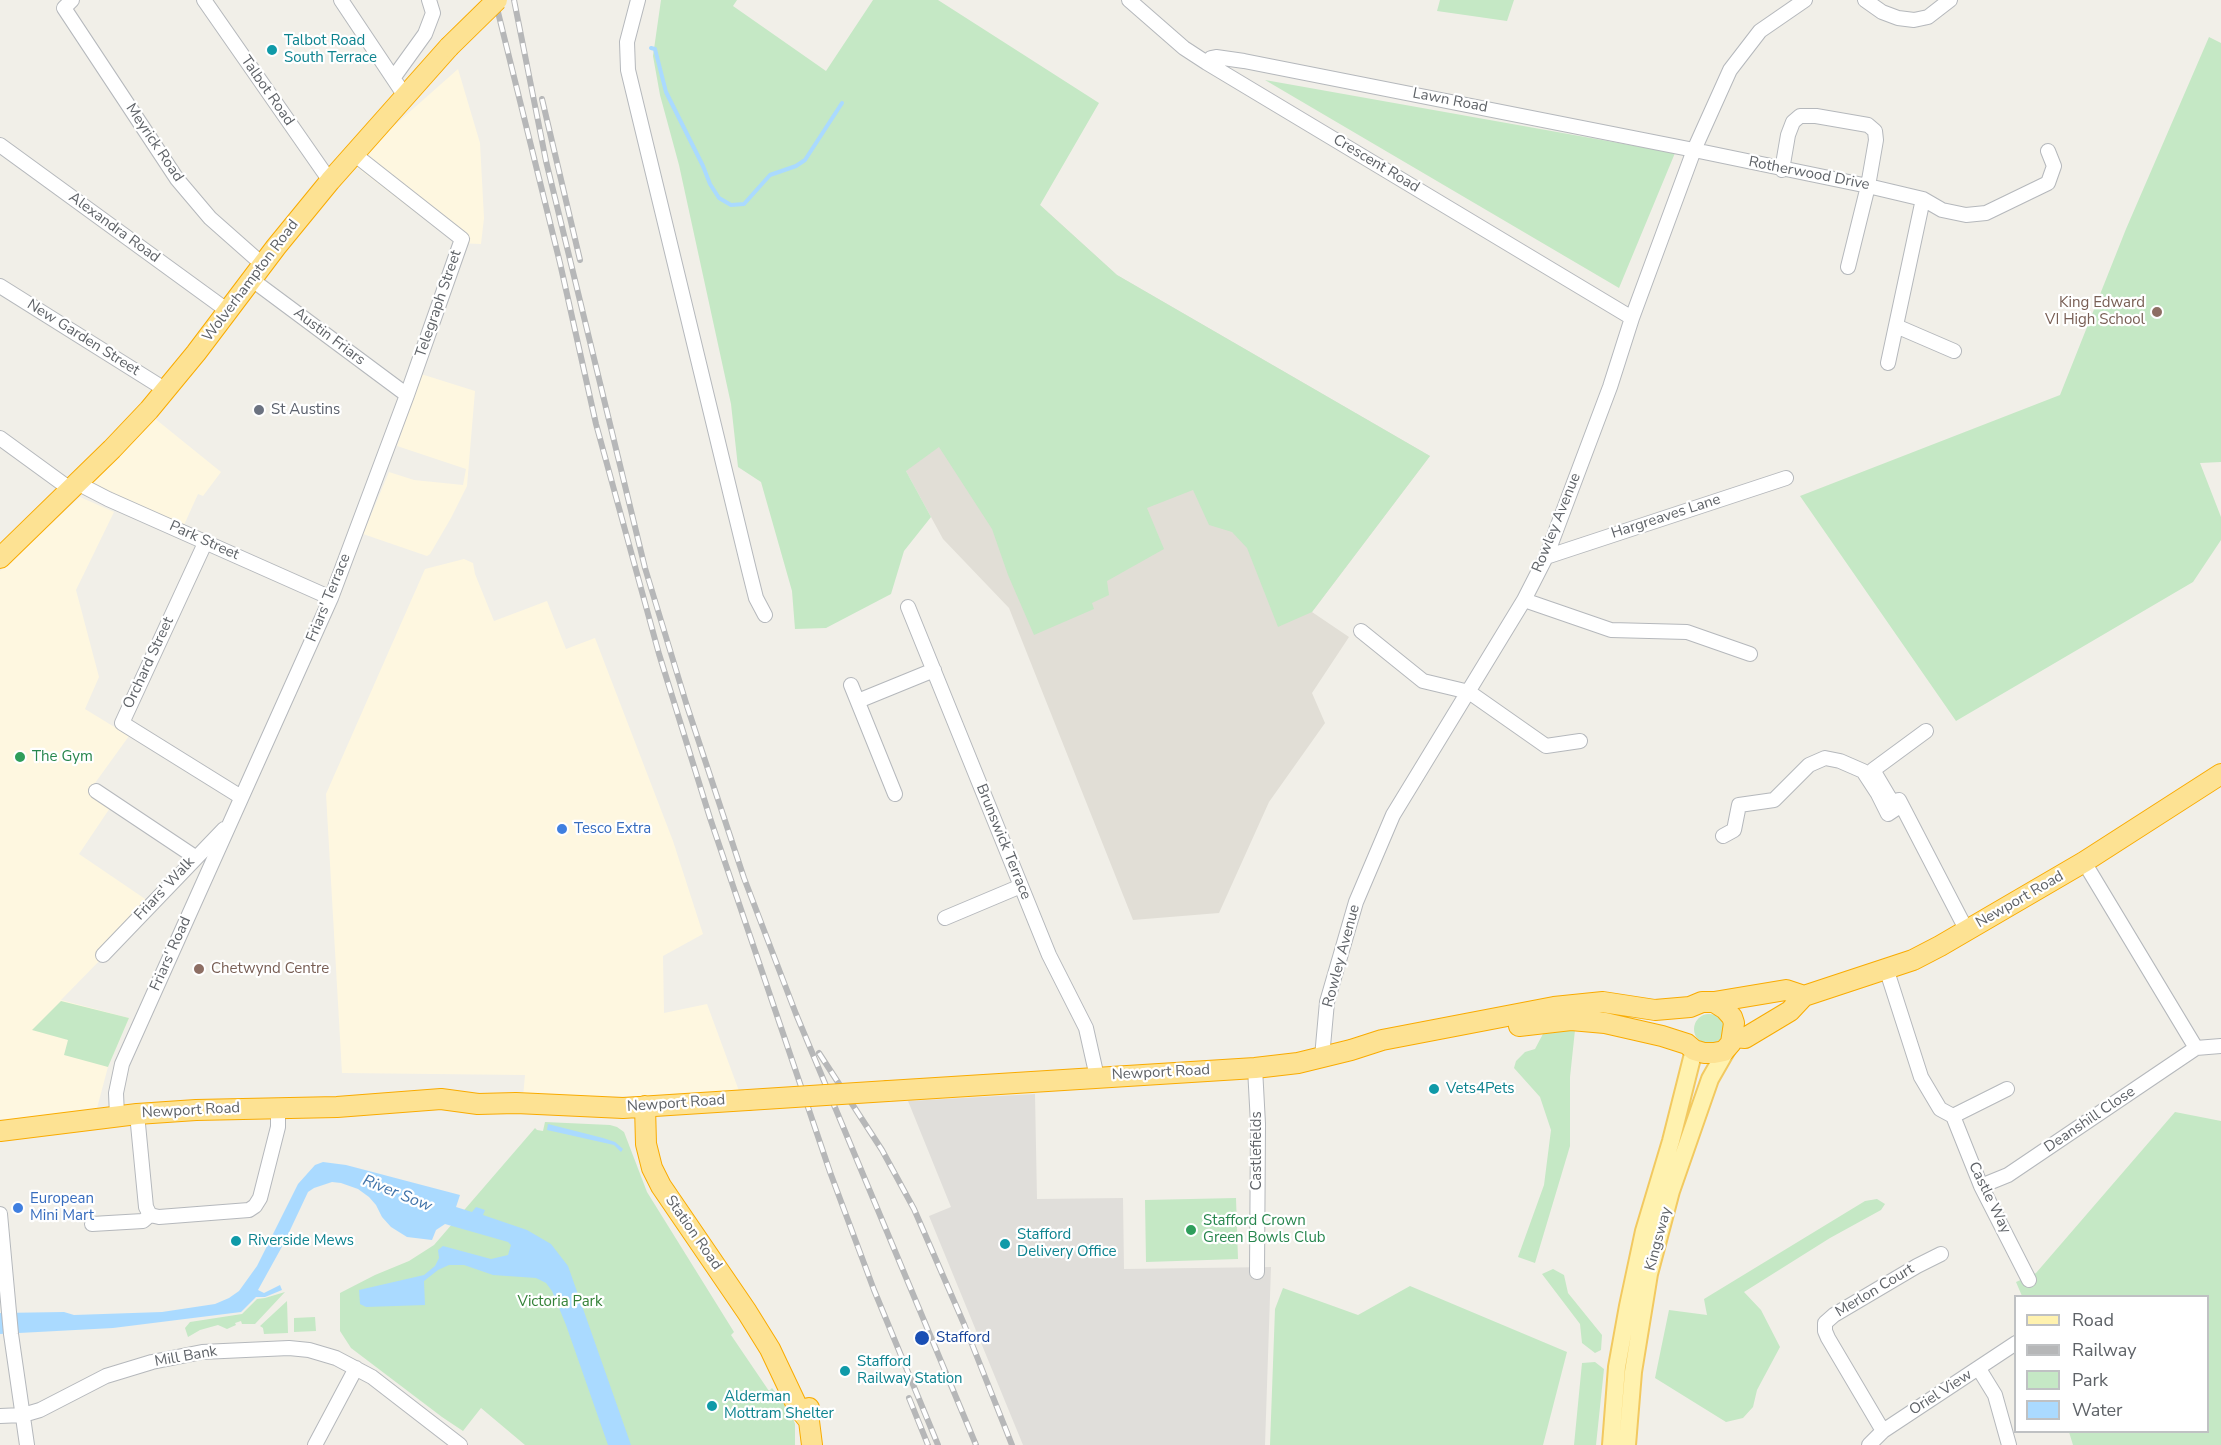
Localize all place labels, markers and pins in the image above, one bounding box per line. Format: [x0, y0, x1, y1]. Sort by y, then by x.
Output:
place label: Talbot Road South Terrace [284, 32, 377, 67]
marker: Talbot Road South Terrace [265, 43, 279, 57]
place label: King Edward VI High School [2045, 294, 2145, 329]
marker: King Edward VI High School [2150, 305, 2164, 319]
place label: St Austins [271, 401, 340, 419]
marker: St Austins [252, 403, 266, 417]
place label: The Gym [32, 748, 93, 766]
marker: The Gym [13, 750, 27, 764]
place label: Tesco Extra [574, 820, 651, 838]
marker: Tesco Extra [555, 822, 569, 836]
place label: Chetwynd Centre [211, 960, 329, 978]
marker: Chetwynd Centre [192, 962, 206, 976]
place label: Vets4Pets [1446, 1080, 1514, 1098]
marker: Vets4Pets [1427, 1082, 1441, 1096]
place label: European Mini Mart [30, 1190, 94, 1225]
marker: European Mini Mart [11, 1201, 25, 1215]
place label: Stafford Crown Green Bowls Club [1203, 1212, 1326, 1247]
marker: Stafford Crown Green Bowls Club [1184, 1223, 1198, 1237]
place label: Stafford Delivery Office [1017, 1226, 1116, 1261]
place label: Riverside Mews [248, 1232, 354, 1250]
marker: Riverside Mews [229, 1234, 243, 1248]
marker: Stafford Delivery Office [998, 1237, 1012, 1251]
marker: Stafford [913, 1329, 931, 1347]
place label: Stafford [936, 1329, 990, 1347]
place label: Stafford Railway Station [857, 1353, 963, 1388]
marker: Stafford Railway Station [838, 1364, 852, 1378]
place label: Alderman Mottram Shelter [724, 1388, 834, 1423]
marker: Alderman Mottram Shelter [705, 1399, 719, 1413]

